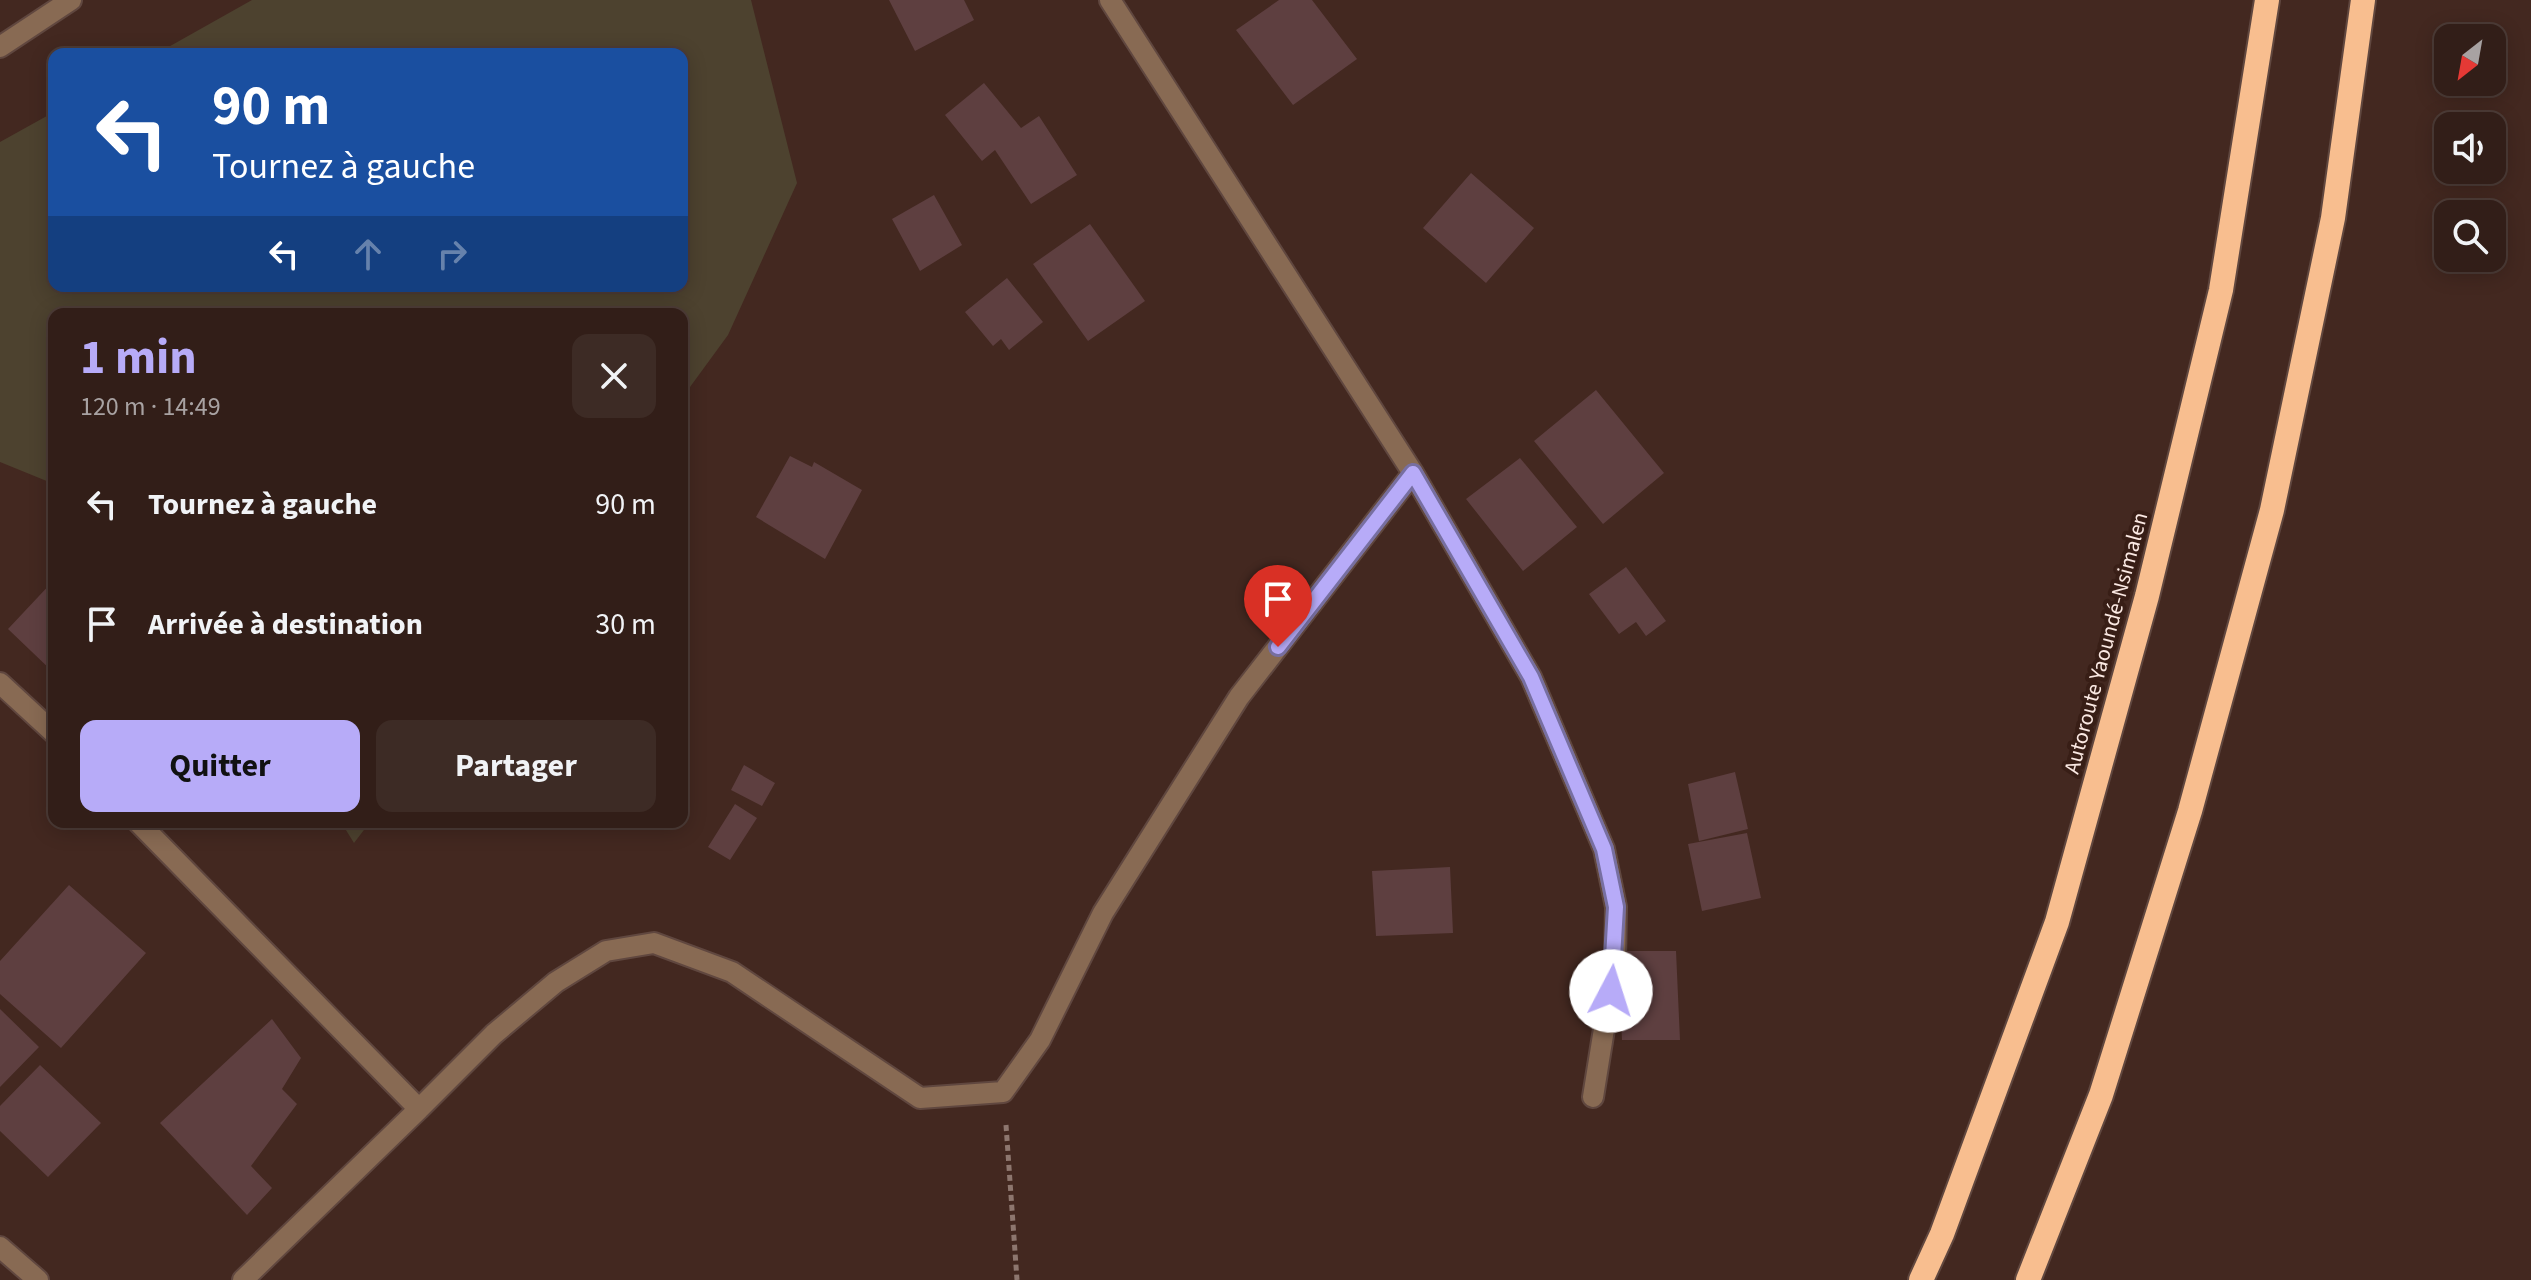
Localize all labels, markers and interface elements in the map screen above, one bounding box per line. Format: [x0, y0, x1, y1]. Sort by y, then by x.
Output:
north arrow [2434, 24, 2506, 96]
map controls [2434, 24, 2506, 272]
text: 90 m [212, 67, 330, 146]
icon: left [80, 80, 184, 184]
button: sound [2434, 112, 2506, 184]
text: Tournez à gauche [212, 141, 475, 192]
button: search [2434, 200, 2506, 272]
icon: left [262, 232, 306, 276]
icon: ahead [346, 232, 390, 276]
icon: right [430, 232, 474, 276]
text: 1 min [80, 324, 197, 392]
button: close [572, 334, 656, 418]
text: 120 m · 14:49 [80, 388, 221, 425]
icon: left [80, 482, 124, 526]
text: Tournez à gauche [148, 483, 377, 526]
text: 90 m [595, 483, 656, 526]
street label: Autoroute Yaoundé-Nsimalen [2056, 509, 2156, 777]
pin [1244, 565, 1312, 647]
icon: arrive [1256, 577, 1300, 621]
icon: arrive [80, 602, 124, 646]
text: Arrivée à destination [148, 603, 423, 646]
text: 30 m [595, 603, 656, 646]
button: Quitter [80, 720, 360, 812]
button: Partager [376, 720, 656, 812]
position arrow [1569, 949, 1653, 1033]

